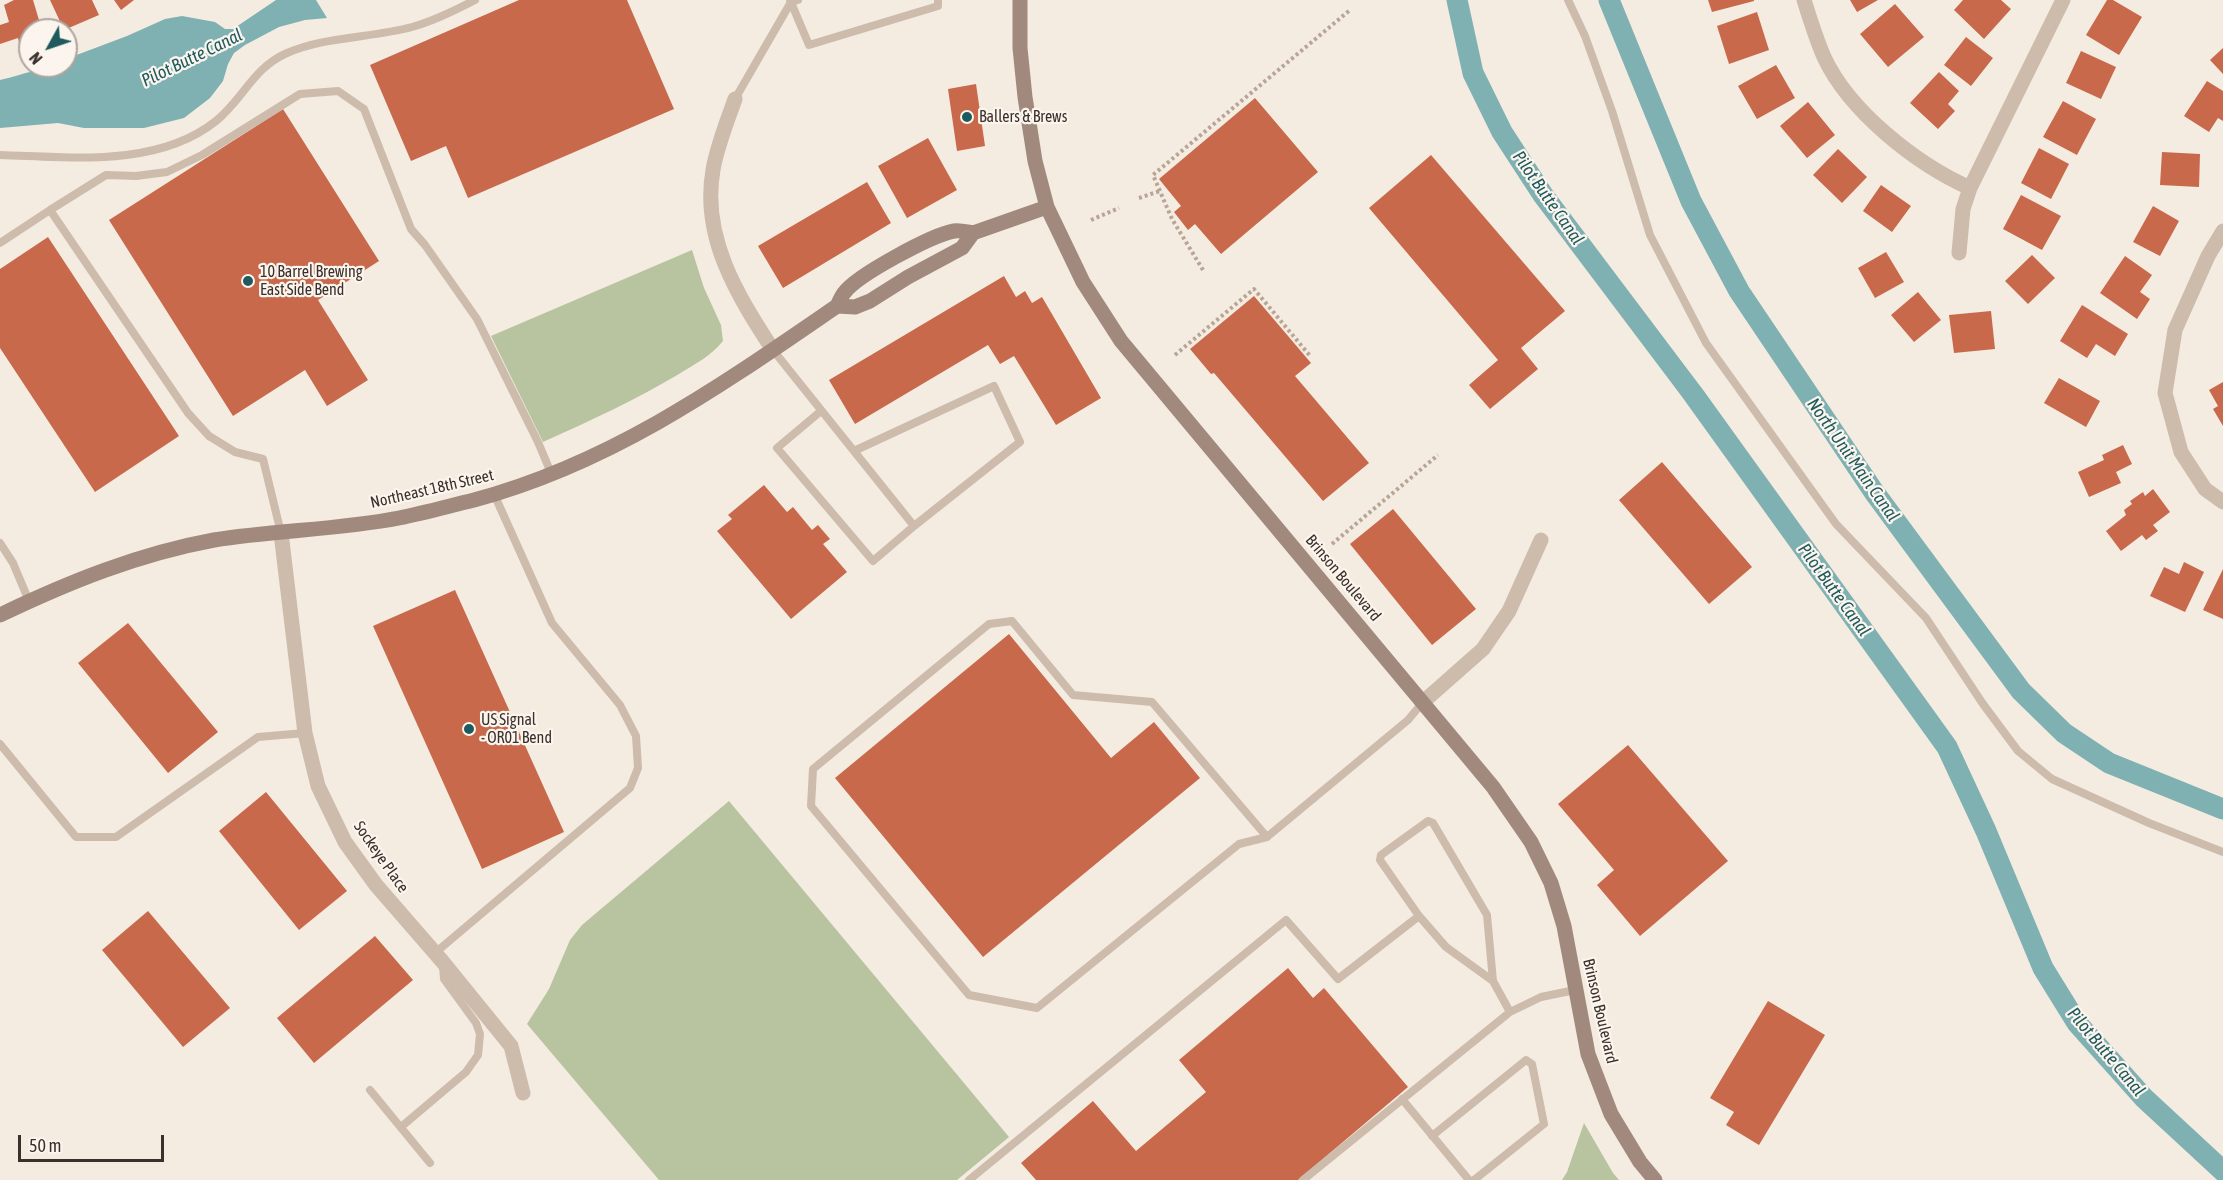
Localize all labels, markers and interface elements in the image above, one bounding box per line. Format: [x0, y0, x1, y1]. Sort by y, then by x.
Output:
north arrow [18, 18, 78, 78]
water label: Pilot Butte Canal [138, 24, 246, 92]
text: N [26, 49, 46, 68]
place label: Ballers & Brews [979, 107, 1067, 127]
marker: Ballers & Brews [960, 110, 974, 124]
water label: Pilot Butte Canal [1508, 147, 1588, 249]
place label: 10 Barrel Brewing East Side Bend [260, 262, 363, 300]
marker: 10 Barrel Brewing East Side Bend [241, 274, 255, 288]
water label: North Unit Main Canal [1802, 394, 1904, 526]
street label: Northeast 18th Street [369, 466, 495, 512]
street label: Brinson Boulevard [1301, 531, 1385, 625]
water label: Pilot Butte Canal [1793, 539, 1875, 641]
place label: US Signal - OR01 Bend [481, 710, 552, 748]
marker: US Signal - OR01 Bend [462, 722, 476, 736]
street label: Sockeye Place [349, 818, 413, 896]
street label: Brinson Boulevard [1579, 957, 1621, 1065]
water label: Pilot Butte Canal [2063, 1003, 2149, 1101]
scale bar [21, 1123, 166, 1161]
text: 50 m [29, 1135, 61, 1156]

